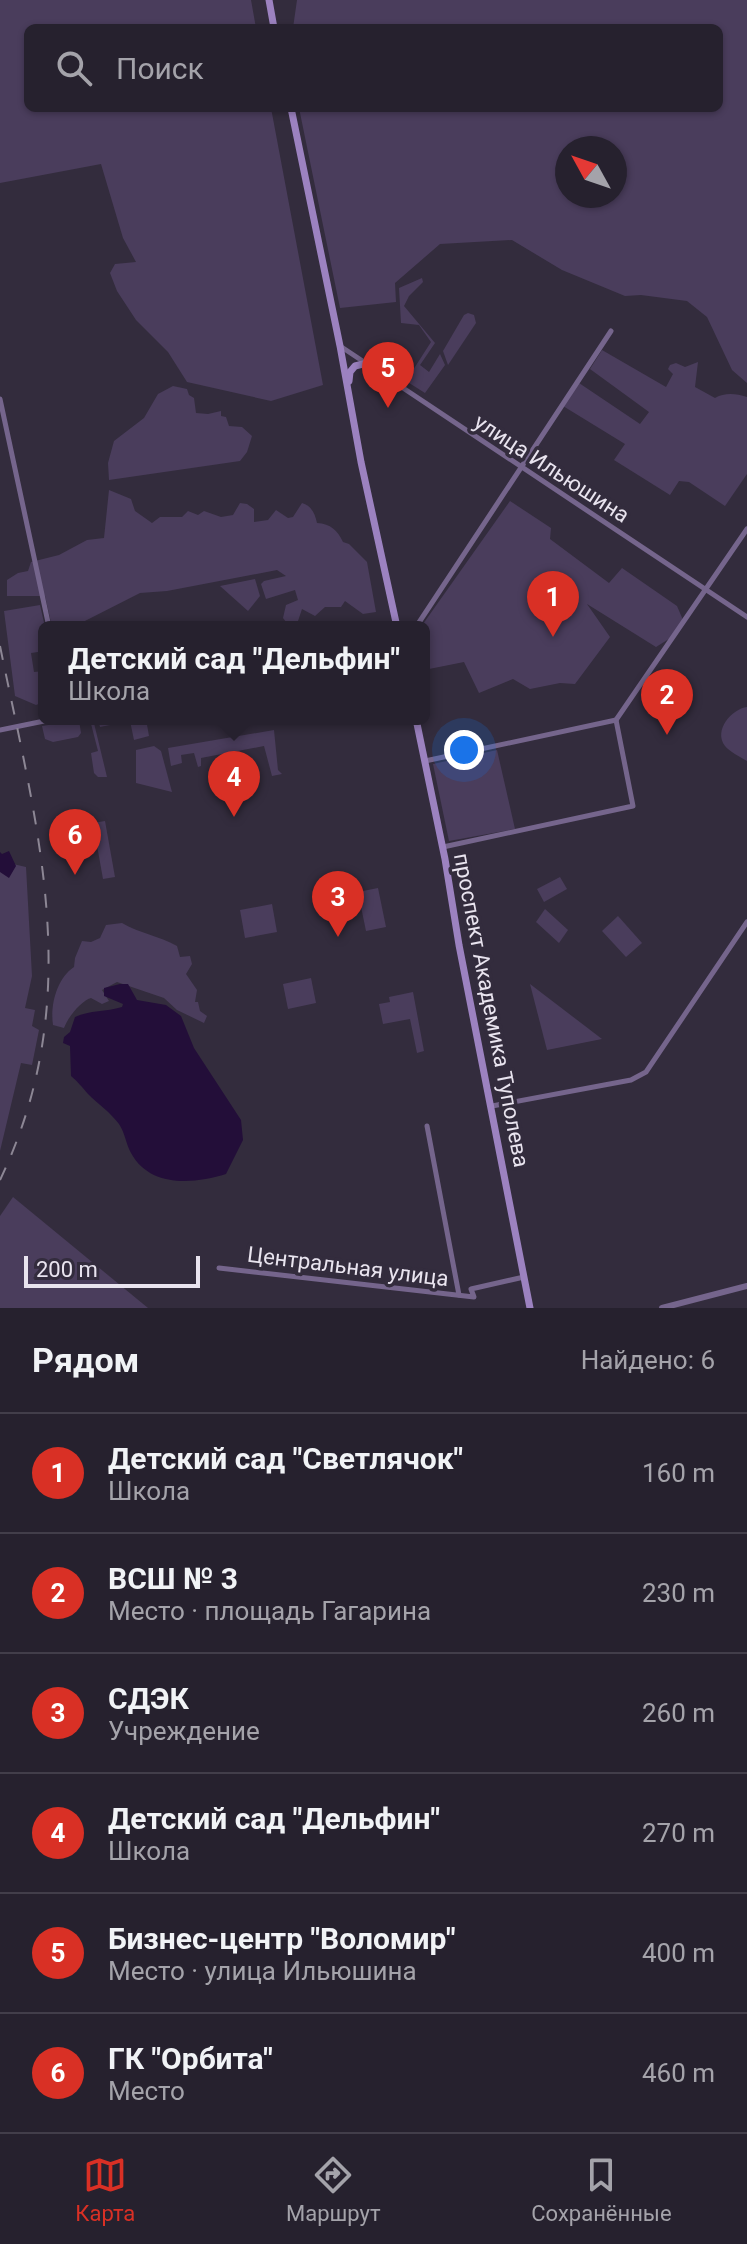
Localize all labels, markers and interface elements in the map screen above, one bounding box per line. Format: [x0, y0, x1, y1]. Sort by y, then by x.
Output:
search box [24, 24, 723, 112]
icon: search [52, 46, 96, 90]
text: Поиск [116, 51, 204, 86]
north arrow [555, 136, 627, 208]
pin: 5 [362, 342, 414, 408]
street label: улица Ильюшина [470, 409, 634, 528]
pin: 1 [527, 571, 579, 637]
popup [38, 621, 430, 725]
text: Детский сад "Дельфин" [68, 641, 400, 676]
pin: 2 [641, 669, 693, 735]
text: Школа [68, 676, 150, 706]
your location [444, 730, 484, 770]
pin: 4 [208, 751, 260, 817]
pin: 6 [49, 809, 101, 875]
street label: проспект Академика Туполева [449, 851, 534, 1169]
pin: 3 [312, 871, 364, 937]
street label: Центральная улица [246, 1242, 450, 1291]
scale bar [24, 1252, 200, 1288]
text: 200 m [36, 1257, 98, 1282]
text: Рядом [32, 1340, 139, 1380]
text: Найдено: 6 [581, 1345, 715, 1375]
text: Детский сад "Светлячок" [108, 1441, 463, 1476]
text: 1 [51, 1458, 65, 1488]
text: 160 m [642, 1458, 715, 1488]
text: Школа [108, 1476, 190, 1506]
text: ВСШ № 3 [108, 1561, 238, 1596]
text: 2 [51, 1578, 65, 1608]
text: 230 m [642, 1578, 715, 1608]
text: Место · площадь Гагарина [108, 1596, 431, 1626]
text: СДЭК [108, 1681, 189, 1716]
text: 3 [51, 1698, 65, 1728]
text: 260 m [642, 1698, 715, 1728]
text: Учреждение [108, 1716, 260, 1746]
text: Детский сад "Дельфин" [108, 1801, 440, 1836]
text: 4 [51, 1818, 65, 1848]
text: 270 m [642, 1818, 715, 1848]
text: Школа [108, 1836, 190, 1866]
text: Бизнес-центр "Воломир" [108, 1921, 456, 1956]
text: 5 [51, 1938, 65, 1968]
text: 400 m [642, 1938, 715, 1968]
text: Место · улица Ильюшина [108, 1956, 417, 1986]
text: ГК "Орбита" [108, 2041, 273, 2076]
text: 6 [51, 2058, 65, 2088]
text: 460 m [642, 2058, 715, 2088]
text: Место [108, 2076, 185, 2106]
tab: Карта [75, 2153, 135, 2226]
tab: Маршрут [286, 2153, 381, 2226]
tab: Сохранённые [531, 2153, 672, 2226]

